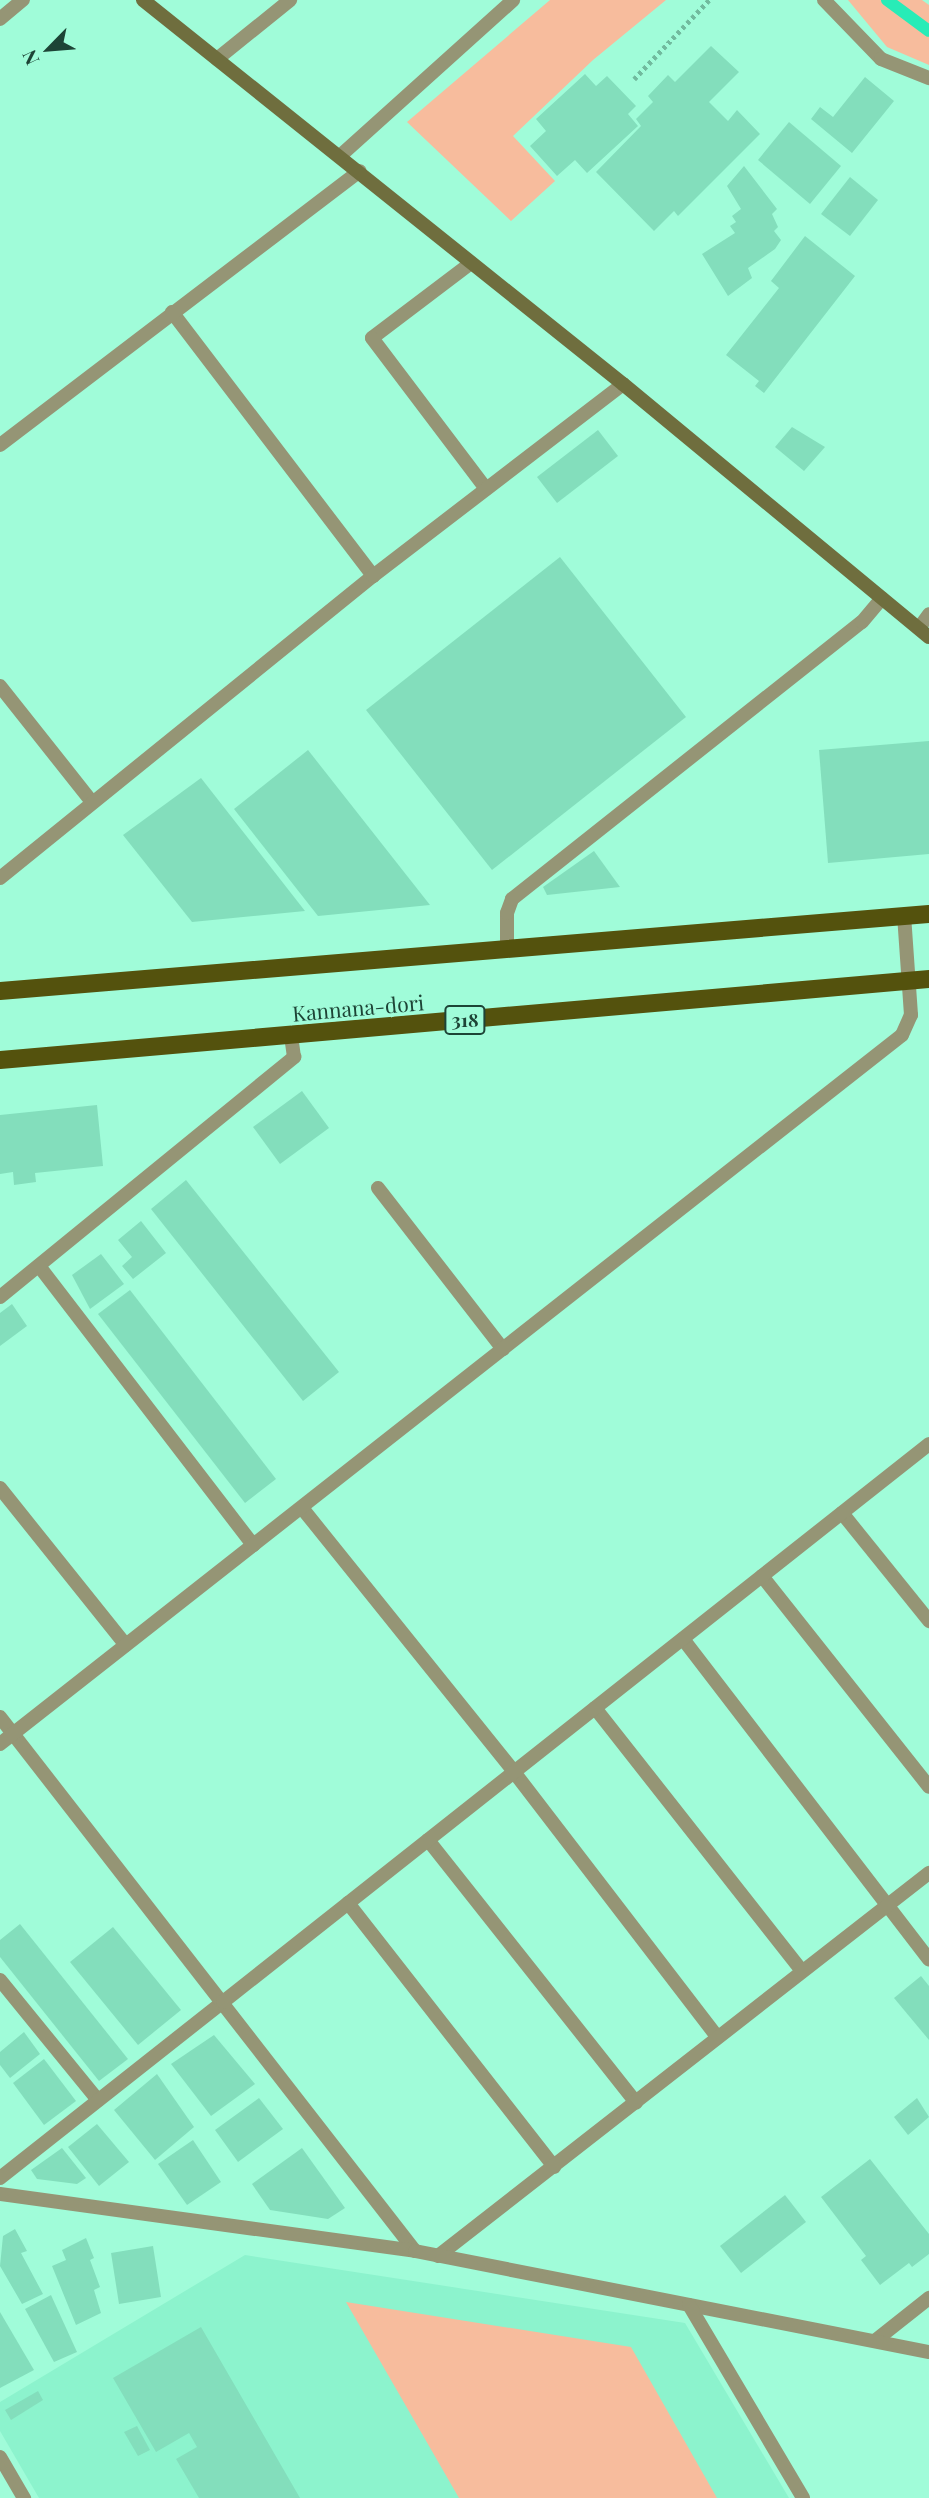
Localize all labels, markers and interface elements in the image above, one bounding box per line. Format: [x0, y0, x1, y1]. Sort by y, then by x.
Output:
north arrow [14, 14, 84, 84]
text: N [15, 46, 45, 70]
street label: Kannana-dori [291, 989, 425, 1025]
road number: 318 [444, 1004, 486, 1036]

